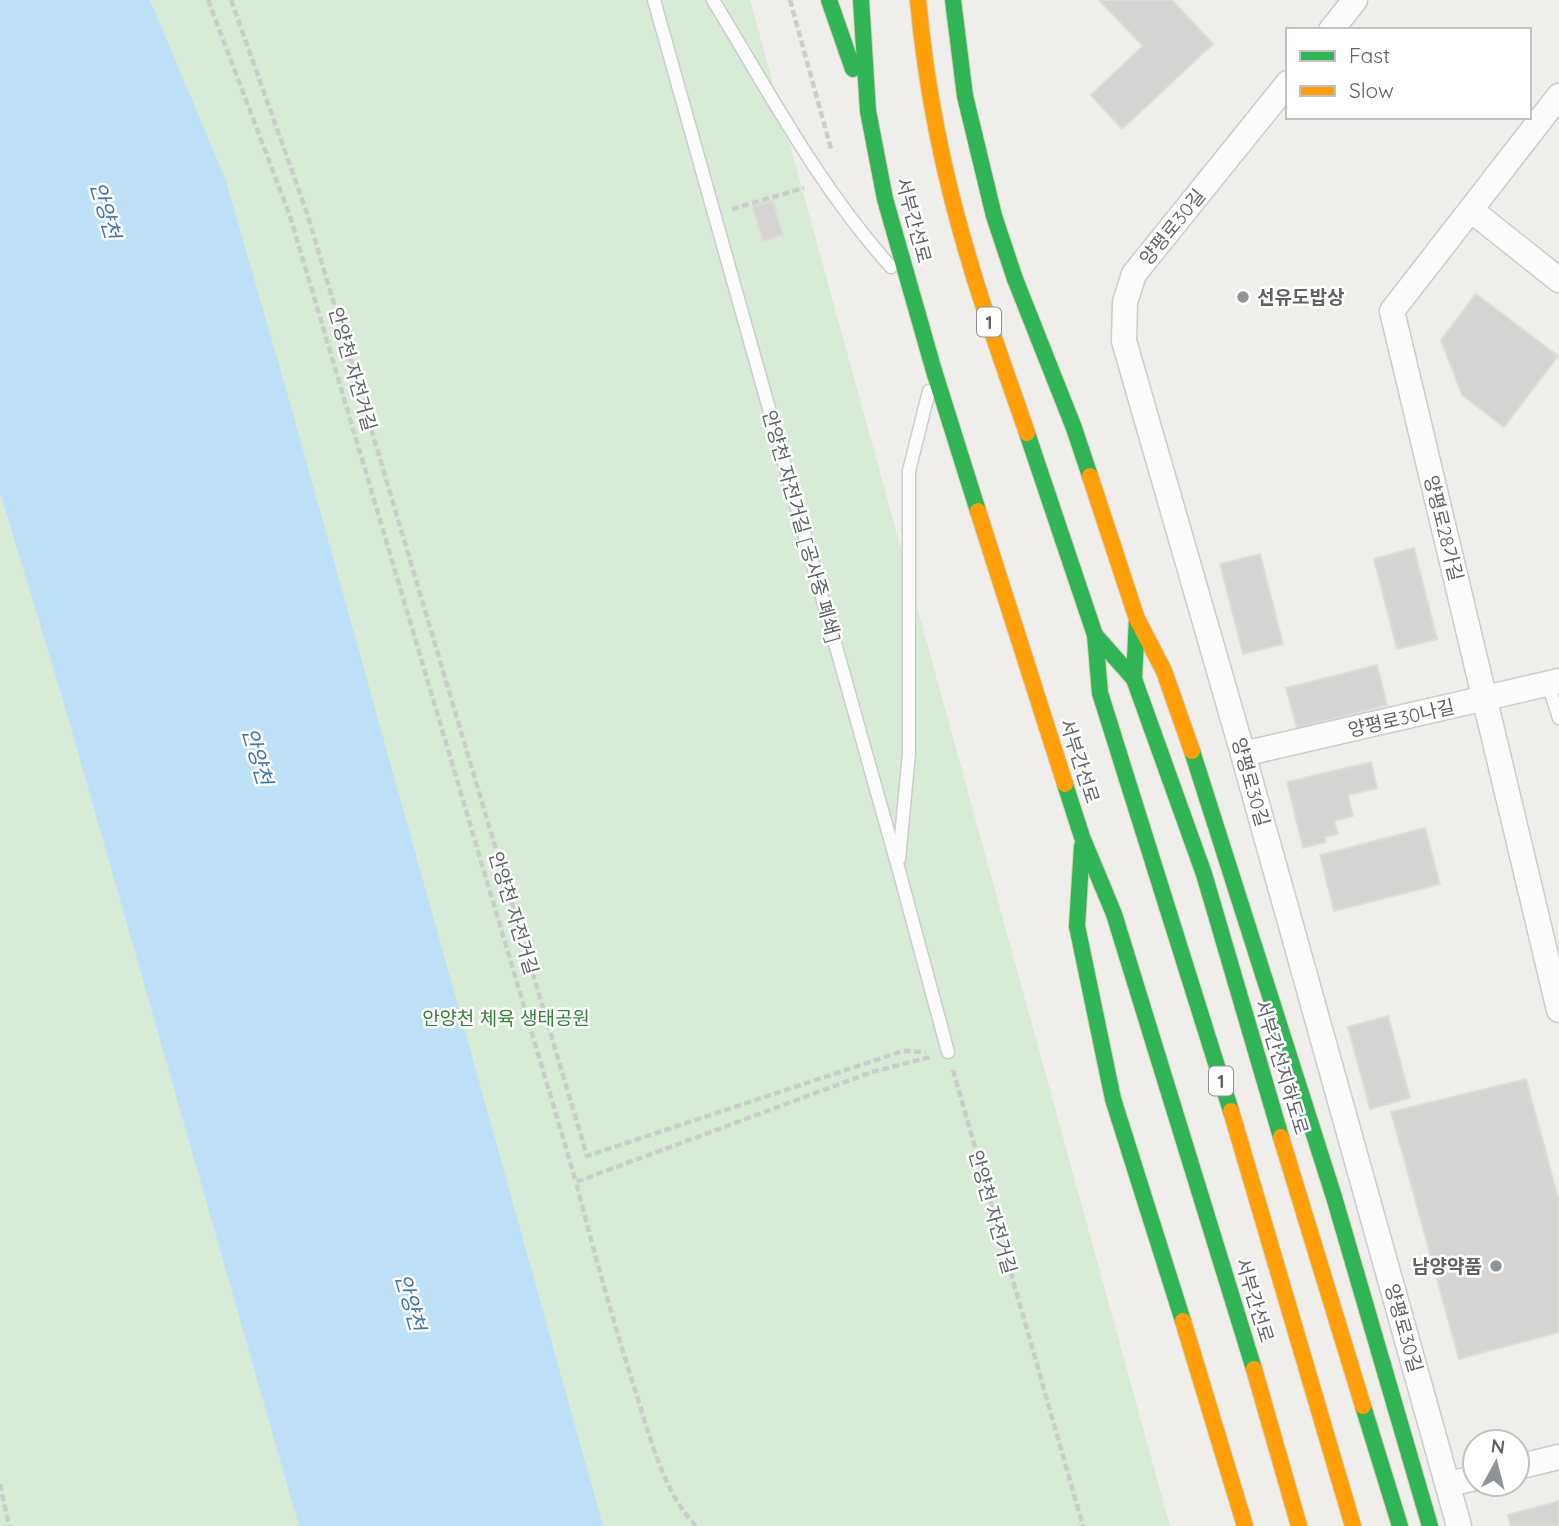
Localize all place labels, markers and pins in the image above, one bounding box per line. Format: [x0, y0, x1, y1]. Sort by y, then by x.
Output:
place label: 선유도밥상 [1257, 285, 1344, 309]
marker: 선유도밥상 [1235, 289, 1251, 305]
place label: 남양약품 [1412, 1254, 1482, 1278]
marker: 남양약품 [1488, 1258, 1504, 1274]

